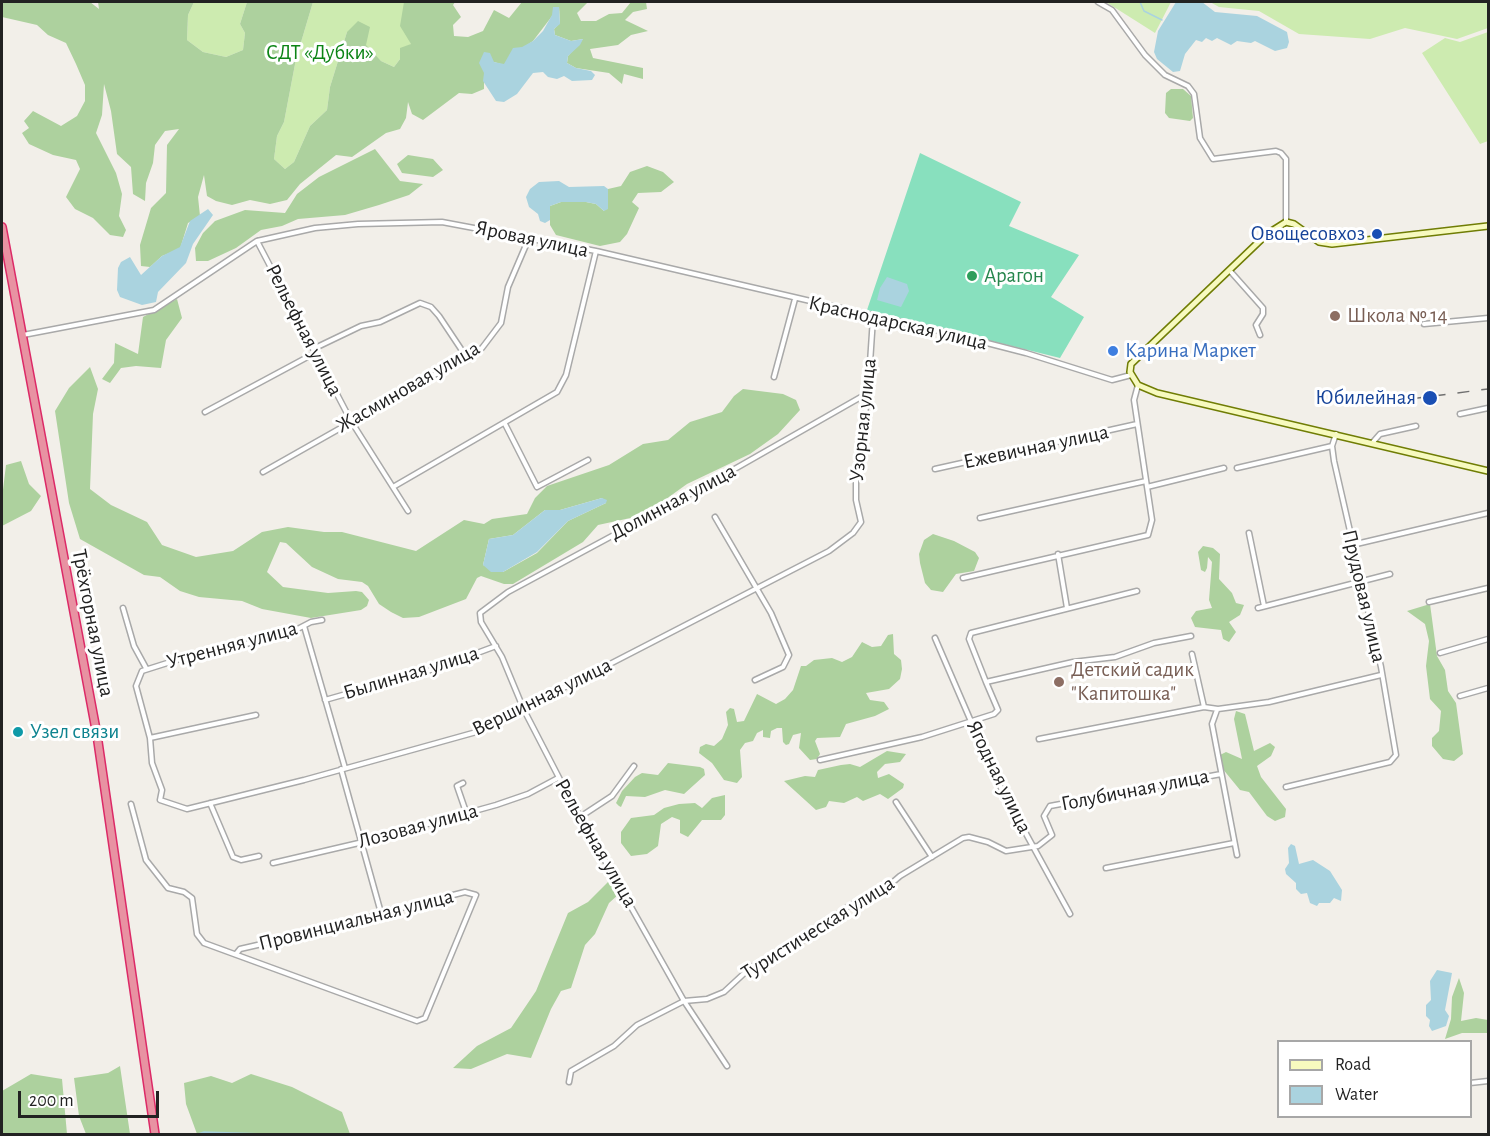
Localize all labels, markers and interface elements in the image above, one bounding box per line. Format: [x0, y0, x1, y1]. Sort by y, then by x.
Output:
park label: СДТ «Дубки» [266, 40, 374, 66]
street label: Яровая улица [473, 215, 591, 263]
place label: Овощесовхоз [1250, 221, 1365, 247]
marker: Овощесовхоз [1370, 227, 1384, 241]
street label: Рельефная улица [260, 260, 348, 400]
place label: Арагон [984, 263, 1044, 289]
marker: Арагон [965, 269, 979, 283]
street label: Краснодарская улица [806, 290, 990, 356]
place label: Школа № 14 [1347, 303, 1448, 329]
marker: Школа № 14 [1328, 309, 1342, 323]
street label: Жасминовая улица [331, 336, 485, 438]
place label: Карина Маркет [1125, 338, 1256, 364]
marker: Карина Маркет [1106, 344, 1120, 358]
street label: Узорная улица [844, 357, 882, 483]
place label: Юбилейная [1315, 385, 1416, 411]
marker: Юбилейная [1421, 389, 1439, 407]
street label: Ежевичная улица [961, 419, 1111, 475]
street label: Долинная улица [606, 458, 740, 546]
street label: Прудовая улица [1336, 527, 1392, 665]
street label: Трёхгорная улица [66, 547, 120, 699]
street label: Утренняя улица [164, 615, 300, 675]
street label: Былинная улица [340, 640, 482, 706]
street label: Вершинная улица [468, 652, 616, 742]
place label: Детский садик "Капитошка" [1071, 657, 1194, 707]
marker: Детский садик "Капитошка" [1052, 675, 1066, 689]
street label: Ягодная улица [961, 716, 1037, 838]
place label: Узел связи [30, 719, 119, 745]
marker: Узел связи [11, 725, 25, 739]
street label: Голубичная улица [1059, 763, 1211, 817]
street label: Рельефная улица [549, 774, 643, 912]
street label: Лозовая улица [355, 798, 481, 854]
street label: Туристическая улица [737, 871, 899, 985]
street label: Провинциальная улица [256, 884, 456, 956]
legend [1277, 1040, 1472, 1118]
text: Road [1335, 1056, 1371, 1074]
scale bar [21, 1079, 162, 1117]
text: Water [1335, 1086, 1378, 1104]
text: 200 m [29, 1092, 74, 1110]

